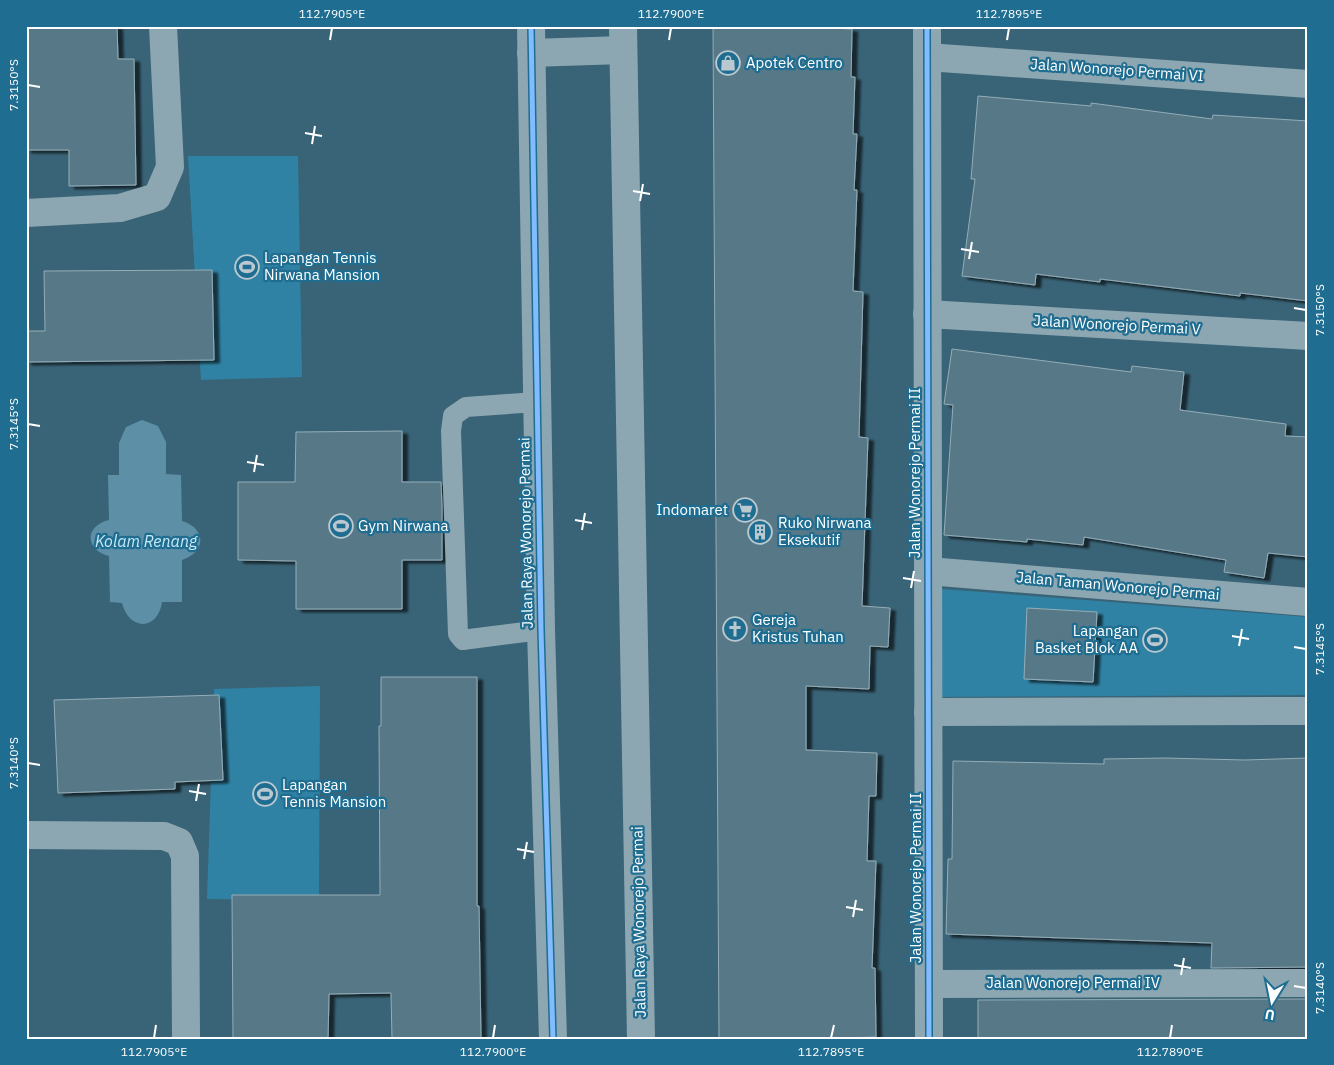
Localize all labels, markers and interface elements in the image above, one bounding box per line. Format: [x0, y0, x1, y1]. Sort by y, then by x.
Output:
text: 112.7905°E [299, 6, 365, 21]
text: 112.7900°E [638, 6, 704, 21]
text: 112.7895°E [976, 6, 1042, 21]
shop icon: Apotek Centro [715, 50, 741, 76]
place label: Apotek Centro [746, 53, 843, 72]
street label: Jalan Wonorejo Permai VI [1030, 54, 1204, 85]
text: 7.3150°S [6, 59, 21, 111]
place label: Lapangan Tennis Nirwana Mansion [264, 248, 380, 284]
sports icon: Lapangan Tennis Nirwana Mansion [234, 254, 260, 280]
text: 7.3150°S [1312, 284, 1327, 336]
street label: Jalan Wonorejo Permai V [1033, 311, 1201, 338]
street label: Jalan Wonorejo Permai II [905, 388, 924, 558]
text: 7.3145°S [6, 398, 21, 450]
street label: Jalan Raya Wonorejo Permai [514, 437, 537, 629]
supermarket icon: Indomaret [732, 497, 758, 523]
place label: Indomaret [656, 500, 728, 519]
sports icon: Gym Nirwana [328, 513, 354, 539]
place label: Ruko Nirwana Eksekutif [778, 513, 872, 549]
place label: Gym Nirwana [358, 516, 448, 535]
building icon: Ruko Nirwana Eksekutif [747, 519, 773, 545]
water label: Kolam Renang [95, 531, 198, 551]
street label: Jalan Taman Wonorejo Permai [1016, 567, 1220, 604]
place label: Gereja Kristus Tuhan [752, 610, 844, 646]
church icon: Gereja Kristus Tuhan [722, 616, 748, 642]
place label: Lapangan Basket Blok AA [1035, 621, 1138, 657]
text: 7.3145°S [1312, 623, 1327, 675]
sports icon: Lapangan Basket Blok AA [1142, 627, 1168, 653]
text: 7.3140°S [6, 737, 21, 789]
place label: Lapangan Tennis Mansion [282, 775, 386, 811]
sports icon: Lapangan Tennis Mansion [252, 781, 278, 807]
street label: Jalan Wonorejo Permai II [906, 793, 925, 963]
street label: Jalan Raya Wonorejo Permai [627, 826, 650, 1018]
text: 7.3140°S [1312, 962, 1327, 1014]
street label: Jalan Wonorejo Permai IV [986, 973, 1160, 992]
north arrow [1246, 978, 1296, 1028]
text: U [1263, 1005, 1276, 1025]
text: 112.7905°E [121, 1044, 187, 1059]
text: 112.7900°E [460, 1044, 526, 1059]
text: 112.7895°E [798, 1044, 864, 1059]
text: 112.7890°E [1137, 1044, 1203, 1059]

